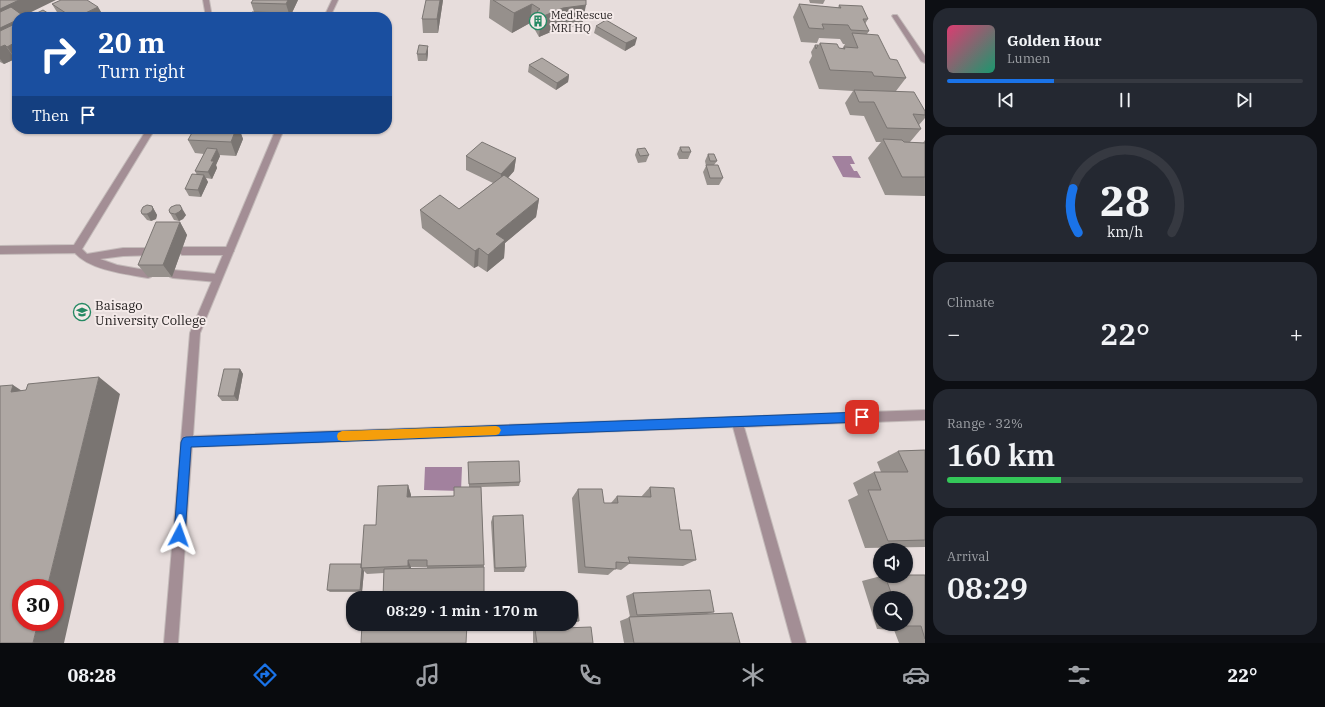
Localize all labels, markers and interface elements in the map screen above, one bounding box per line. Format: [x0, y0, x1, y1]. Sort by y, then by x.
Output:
place label: Med Rescue MRI HQ [551, 8, 613, 35]
building icon: Med Rescue MRI HQ [528, 11, 548, 31]
text: 20 m [98, 24, 165, 61]
icon: right [32, 28, 84, 80]
text: Golden Hour [1007, 31, 1102, 50]
text: Lumen [1007, 50, 1050, 67]
text: Turn right [98, 60, 185, 83]
icon: previous [995, 89, 1017, 111]
icon: pause [1114, 89, 1136, 111]
icon: next [1233, 89, 1255, 111]
icon: arrive [77, 104, 99, 126]
text: Then [32, 106, 69, 125]
text: 28 [1100, 172, 1150, 226]
text: km/h [1107, 221, 1143, 240]
text: Climate [947, 294, 994, 311]
place label: Baisago University College [95, 297, 206, 329]
school or university icon: Baisago University College [72, 302, 92, 322]
text: 22° [1100, 314, 1150, 353]
text: − [947, 319, 960, 348]
text: + [1290, 319, 1303, 348]
pin [845, 400, 879, 434]
icon: arrive [851, 406, 873, 428]
text: Range · 32% [947, 415, 1023, 432]
text: 160 km [947, 435, 1055, 474]
position arrow [158, 514, 200, 556]
map controls [873, 543, 913, 631]
button: sound [873, 543, 913, 583]
text: Arrival [947, 548, 989, 565]
text: 08:29 [947, 568, 1028, 607]
speed limit sign: 30 [12, 579, 64, 631]
button: search [873, 591, 913, 631]
text: 08:29 · 1 min · 170 m [386, 601, 538, 620]
icon: directions [251, 661, 279, 689]
icon: music [414, 661, 442, 689]
icon: phone [576, 661, 604, 689]
icon: climate [739, 661, 767, 689]
icon: car [902, 661, 930, 689]
icon: filters [1065, 661, 1093, 689]
text: 08:28 [67, 664, 116, 687]
text: 22° [1228, 664, 1258, 687]

